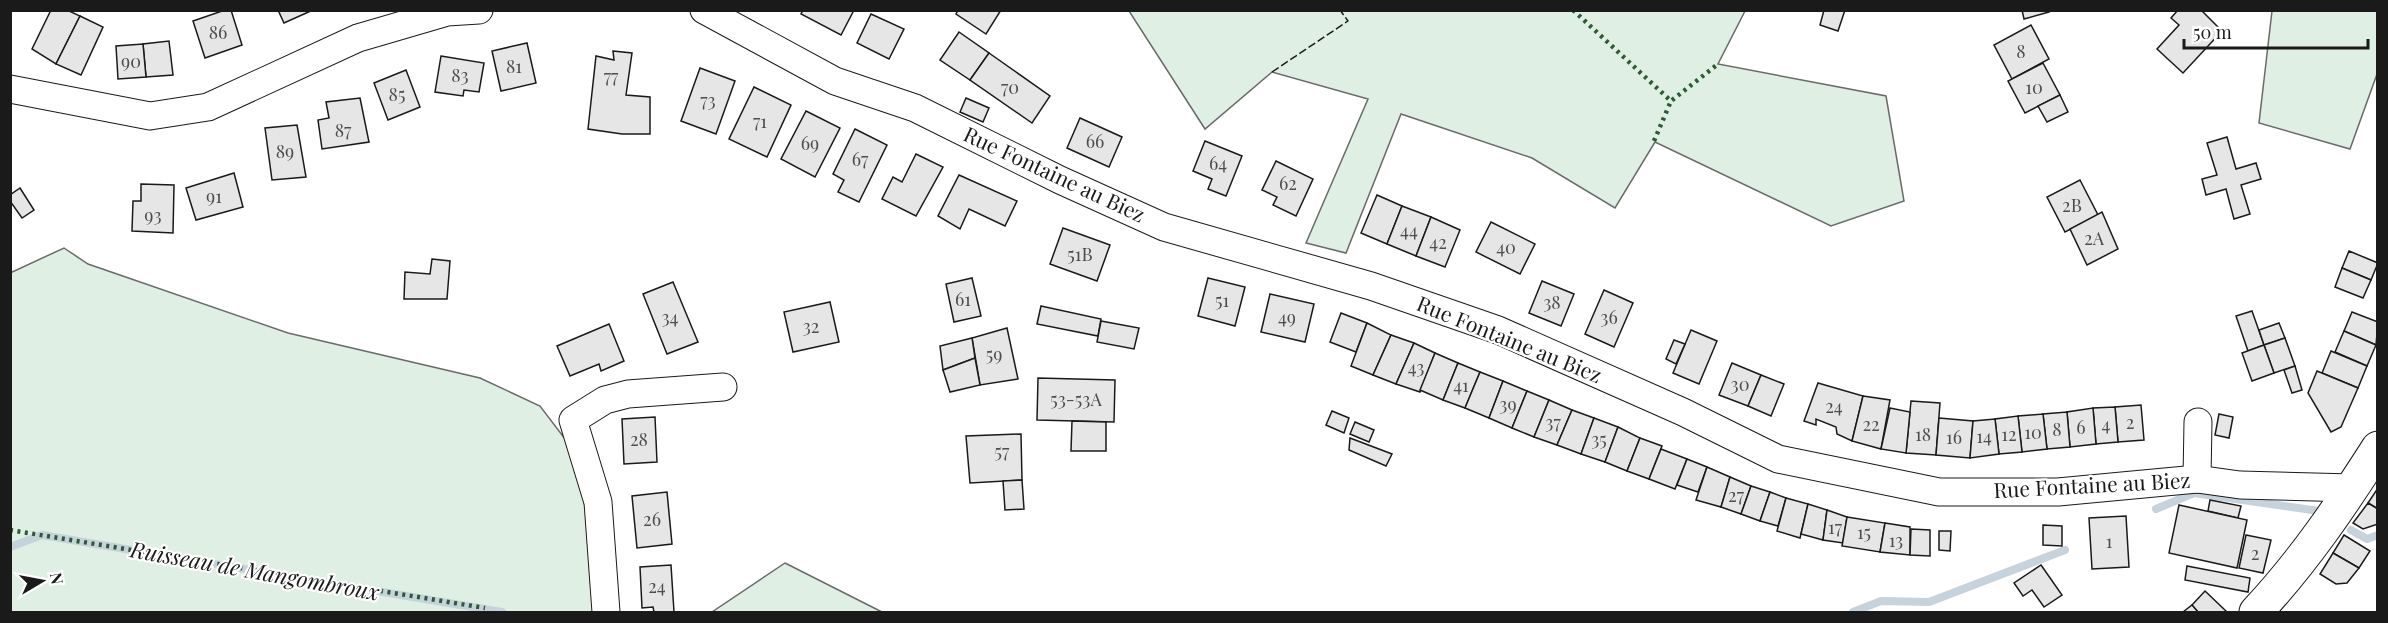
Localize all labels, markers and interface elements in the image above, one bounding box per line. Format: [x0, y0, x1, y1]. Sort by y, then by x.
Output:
scale bar [2184, 12, 2368, 50]
house number: 86 [209, 20, 227, 44]
text: 50 m [2193, 20, 2232, 44]
house number: 8 [2016, 39, 2026, 63]
house number: 90 [121, 49, 141, 73]
house number: 81 [506, 54, 522, 78]
house number: 83 [451, 63, 469, 87]
house number: 77 [604, 64, 619, 88]
house number: 70 [1001, 75, 1019, 99]
house number: 10 [2025, 75, 2043, 99]
house number: 85 [389, 82, 405, 106]
house number: 73 [700, 88, 716, 112]
house number: 71 [753, 109, 767, 133]
house number: 87 [335, 118, 352, 142]
street label: Rue Fontaine au Biez [960, 119, 1150, 228]
house number: 66 [1086, 129, 1104, 153]
house number: 69 [801, 131, 819, 155]
house number: 89 [276, 139, 294, 163]
house number: 67 [852, 147, 869, 171]
house number: 64 [1209, 151, 1227, 175]
house number: 62 [1279, 171, 1297, 195]
house number: 91 [206, 184, 222, 208]
house number: 2B [2062, 193, 2082, 217]
house number: 93 [144, 203, 162, 227]
house number: 44 [1400, 218, 1418, 242]
house number: 2A [2084, 226, 2105, 250]
house number: 42 [1429, 230, 1447, 254]
house number: 40 [1496, 235, 1516, 259]
house number: 51B [1067, 242, 1093, 266]
house number: 61 [955, 287, 971, 311]
house number: 51 [1215, 288, 1229, 312]
street label: Rue Fontaine au Biez [1413, 288, 1606, 388]
house number: 38 [1543, 290, 1561, 314]
house number: 34 [661, 305, 679, 329]
house number: 49 [1278, 305, 1296, 329]
house number: 36 [1600, 305, 1618, 329]
house number: 32 [803, 314, 819, 338]
house number: 59 [986, 342, 1002, 366]
house number: 43 [1408, 355, 1424, 379]
house number: 30 [1731, 372, 1749, 396]
house number: 41 [1453, 373, 1469, 397]
house number: 53-53A [1050, 387, 1102, 411]
house number: 39 [1499, 392, 1517, 416]
house number: 24 [1825, 394, 1843, 418]
house number: 37 [1545, 410, 1561, 434]
house number: 2 [2126, 410, 2134, 434]
house number: 22 [1862, 412, 1880, 436]
house number: 4 [2102, 412, 2111, 436]
house number: 6 [2076, 415, 2086, 439]
house number: 8 [2052, 417, 2062, 441]
house number: 10 [2024, 420, 2042, 444]
house number: 18 [1915, 422, 1931, 446]
house number: 12 [2001, 422, 2017, 446]
house number: 14 [1976, 424, 1992, 448]
house number: 16 [1946, 425, 1962, 449]
house number: 28 [630, 427, 648, 451]
house number: 35 [1591, 427, 1607, 451]
house number: 57 [995, 439, 1010, 463]
street label: Rue Fontaine au Biez [1993, 465, 2191, 503]
house number: 27 [1728, 483, 1745, 507]
house number: 26 [643, 507, 661, 531]
house number: 17 [1828, 515, 1843, 539]
house number: 15 [1857, 520, 1871, 544]
house number: 13 [1889, 528, 1903, 552]
house number: 1 [2106, 529, 2113, 553]
water label: Ruisseau de Mangombroux [127, 533, 382, 607]
house number: 2 [2251, 541, 2259, 565]
north arrow [12, 551, 72, 611]
text: N [46, 571, 69, 586]
house number: 24 [648, 574, 666, 598]

